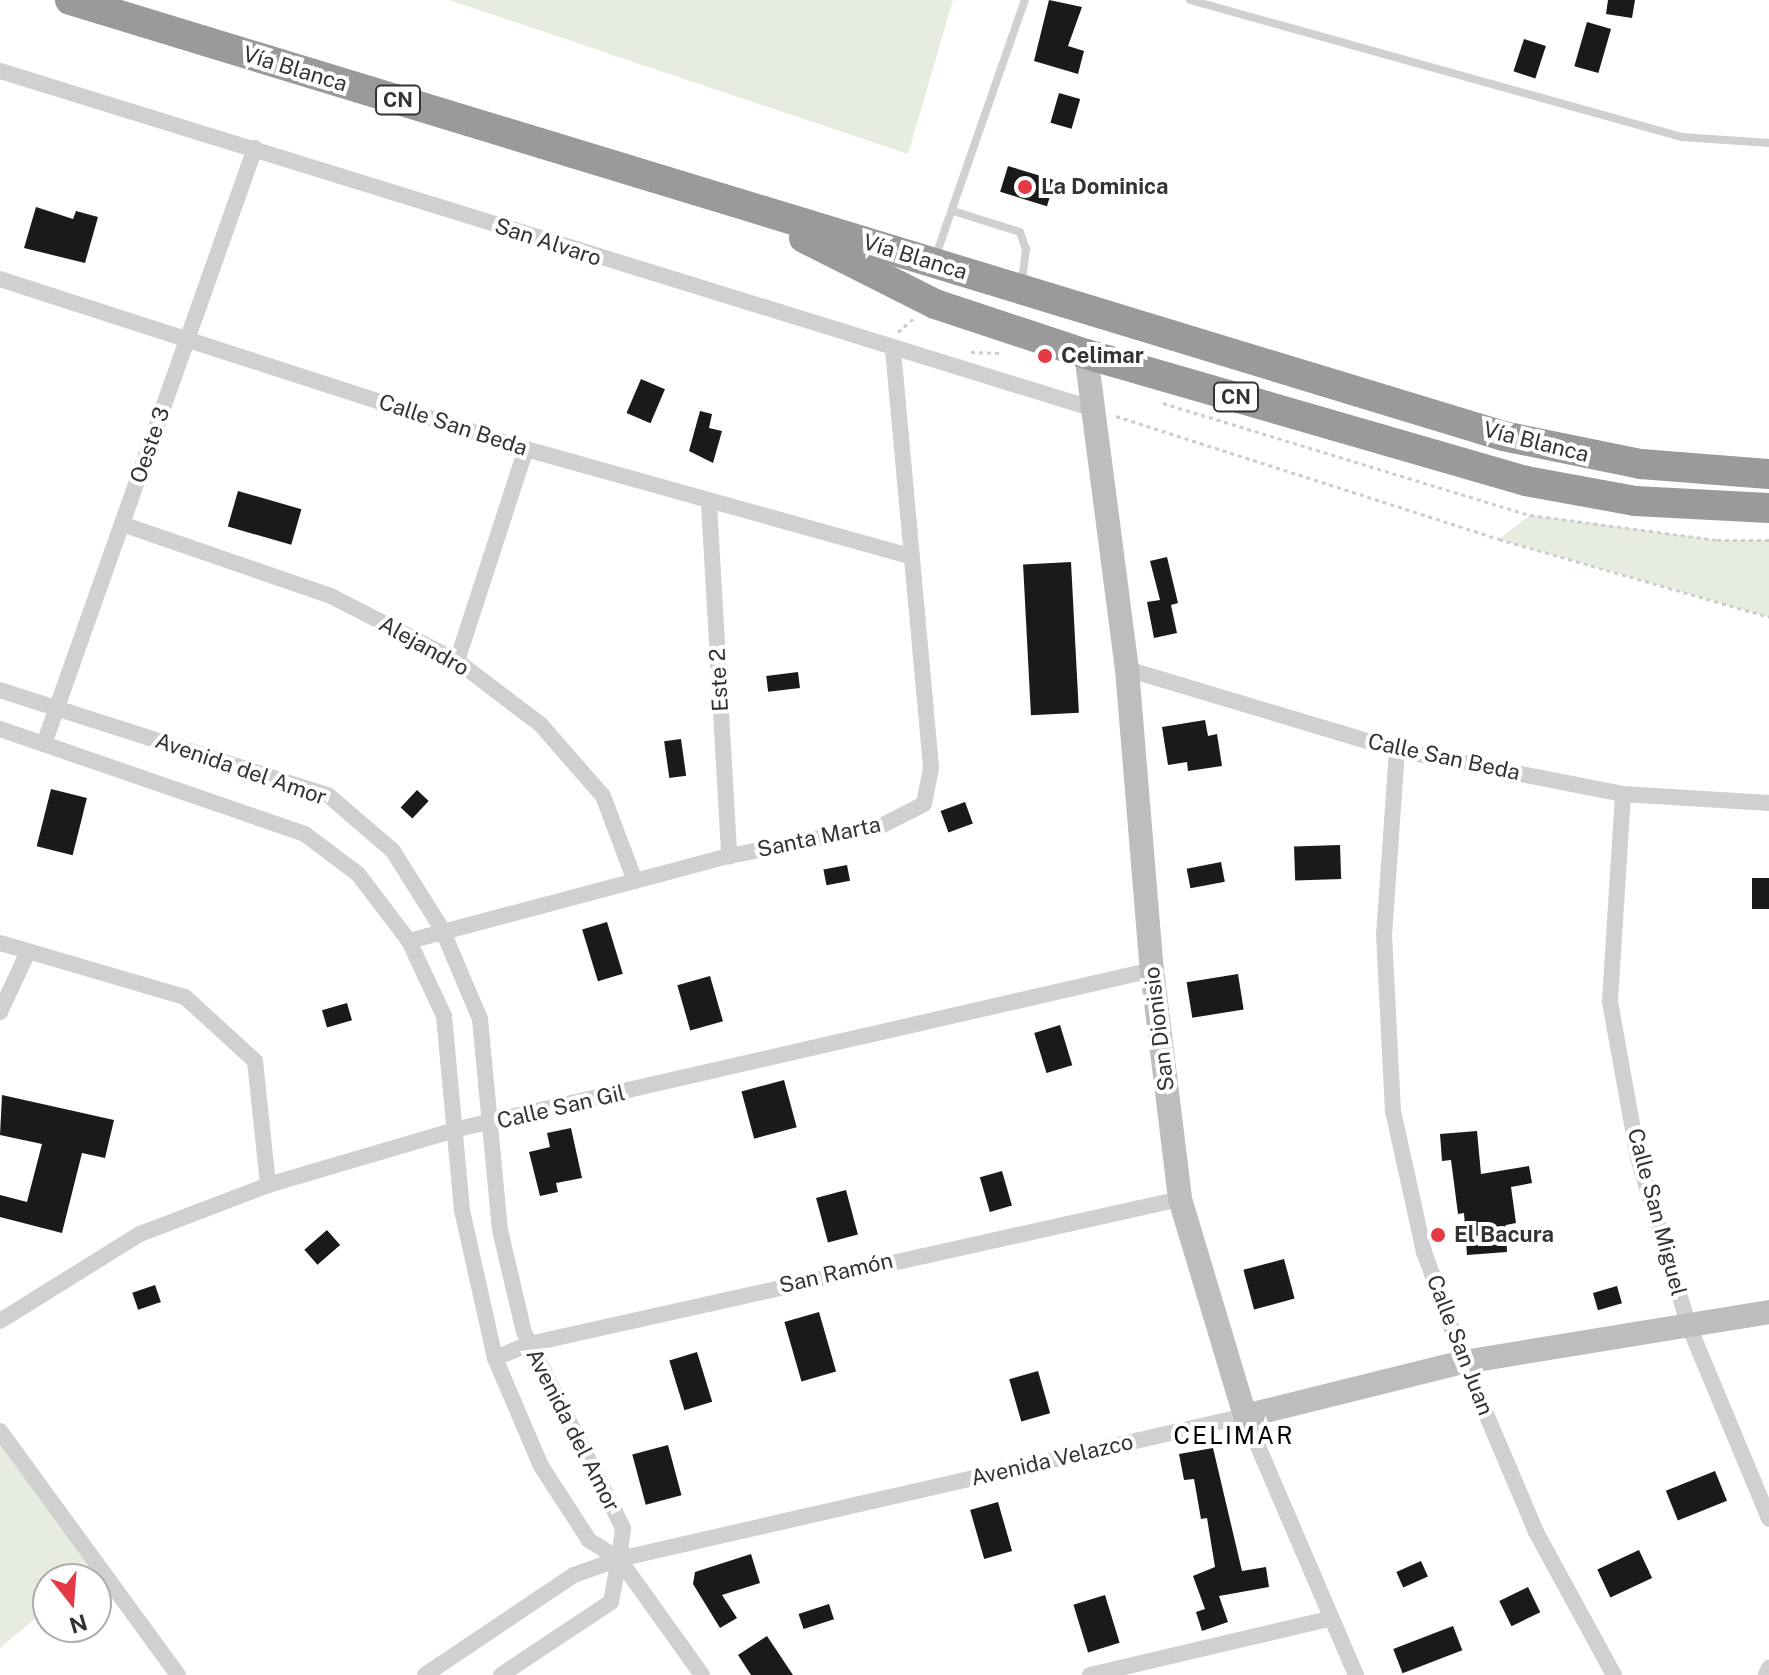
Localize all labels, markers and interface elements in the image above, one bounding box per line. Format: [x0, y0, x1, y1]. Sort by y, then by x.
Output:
street label: Vía Blanca [240, 41, 350, 97]
road number: CN [374, 84, 422, 116]
place label: La Dominica [1041, 174, 1168, 200]
marker: La Dominica [1016, 178, 1034, 196]
street label: San Alvaro [491, 212, 605, 272]
street label: Vía Blanca [860, 229, 970, 285]
place label: Celimar [1061, 343, 1144, 369]
marker: Celimar [1036, 347, 1054, 365]
road number: CN [1212, 381, 1260, 413]
street label: Calle San Beda [375, 389, 531, 461]
street label: Oeste 3 [125, 403, 175, 487]
street label: Vía Blanca [1481, 416, 1591, 468]
street label: Alejandro [374, 610, 474, 682]
street label: Este 2 [704, 648, 734, 712]
street label: Avenida del Amor [152, 727, 330, 811]
street label: Calle San Beda [1366, 728, 1522, 786]
street label: Santa Marta [755, 811, 883, 863]
street label: San Dionisio [1138, 965, 1180, 1093]
street label: Calle San Gil [494, 1079, 628, 1135]
street label: Calle San Miguel [1622, 1125, 1692, 1299]
place label: El Bacura [1454, 1222, 1554, 1248]
marker: El Bacura [1429, 1226, 1447, 1244]
street label: San Ramón [777, 1247, 895, 1299]
street label: Calle San Juan [1421, 1271, 1499, 1419]
street label: Avenida del Amor [520, 1344, 626, 1516]
district label: CELIMAR [1174, 1422, 1294, 1450]
street label: Avenida Velazco [968, 1428, 1136, 1492]
north arrow [32, 1563, 112, 1643]
text: N [66, 1609, 90, 1639]

